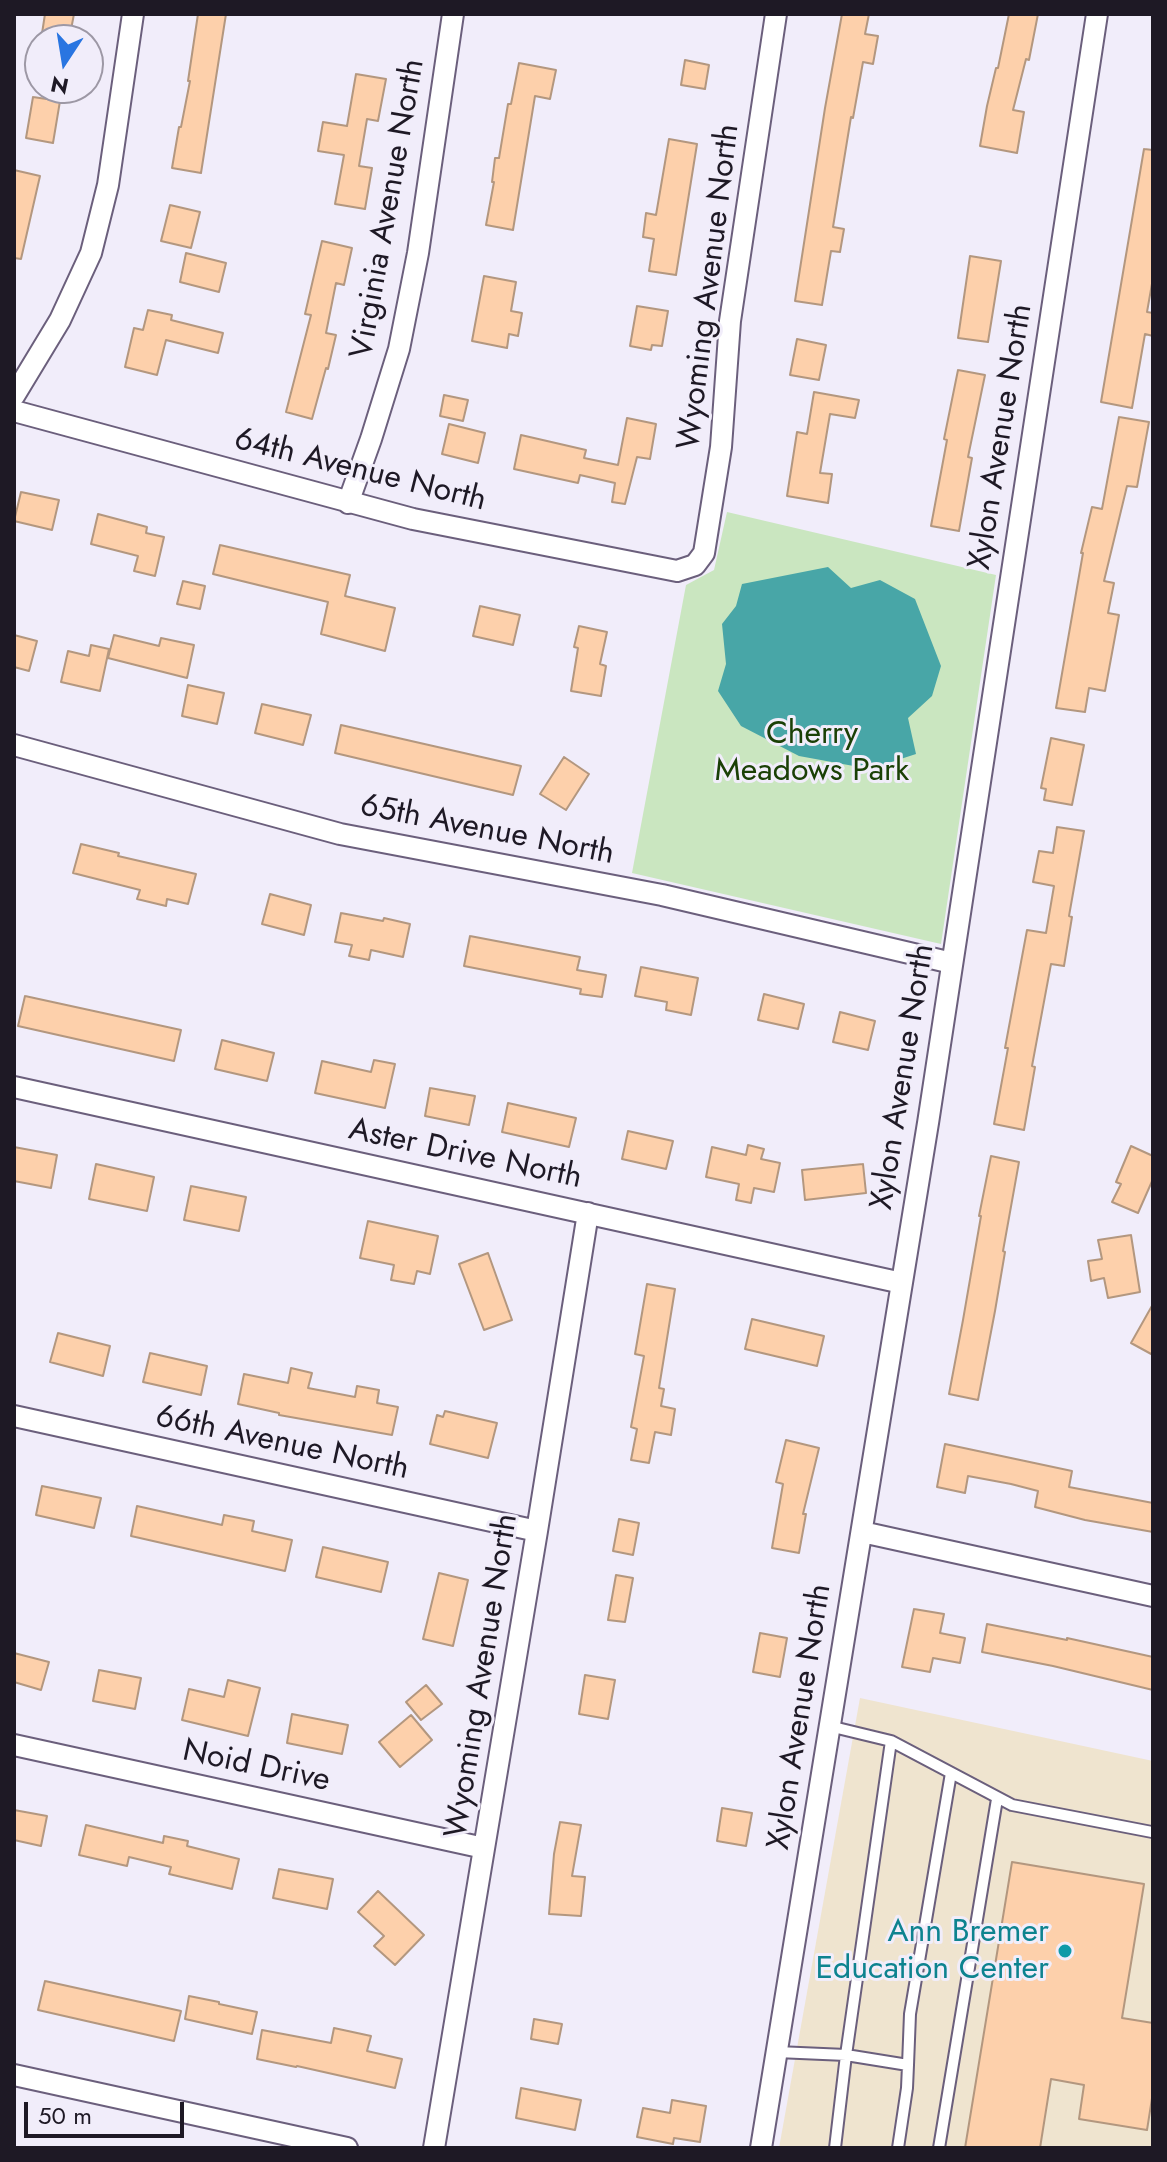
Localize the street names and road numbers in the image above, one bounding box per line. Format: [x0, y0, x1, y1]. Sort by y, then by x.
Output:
street label: Virginia Avenue North [344, 56, 434, 362]
street label: Wyoming Avenue North [671, 122, 749, 452]
street label: Xylon Avenue North [962, 301, 1042, 573]
street label: 64th Avenue North [230, 421, 490, 521]
street label: 65th Avenue North [357, 788, 617, 874]
street label: Xylon Avenue North [864, 941, 944, 1213]
street label: Aster Drive North [345, 1112, 585, 1198]
street label: 66th Avenue North [152, 1398, 412, 1490]
street label: Wyoming Avenue North [438, 1511, 528, 1841]
street label: Xylon Avenue North [761, 1581, 841, 1853]
street label: Noid Drive [179, 1733, 333, 1801]

